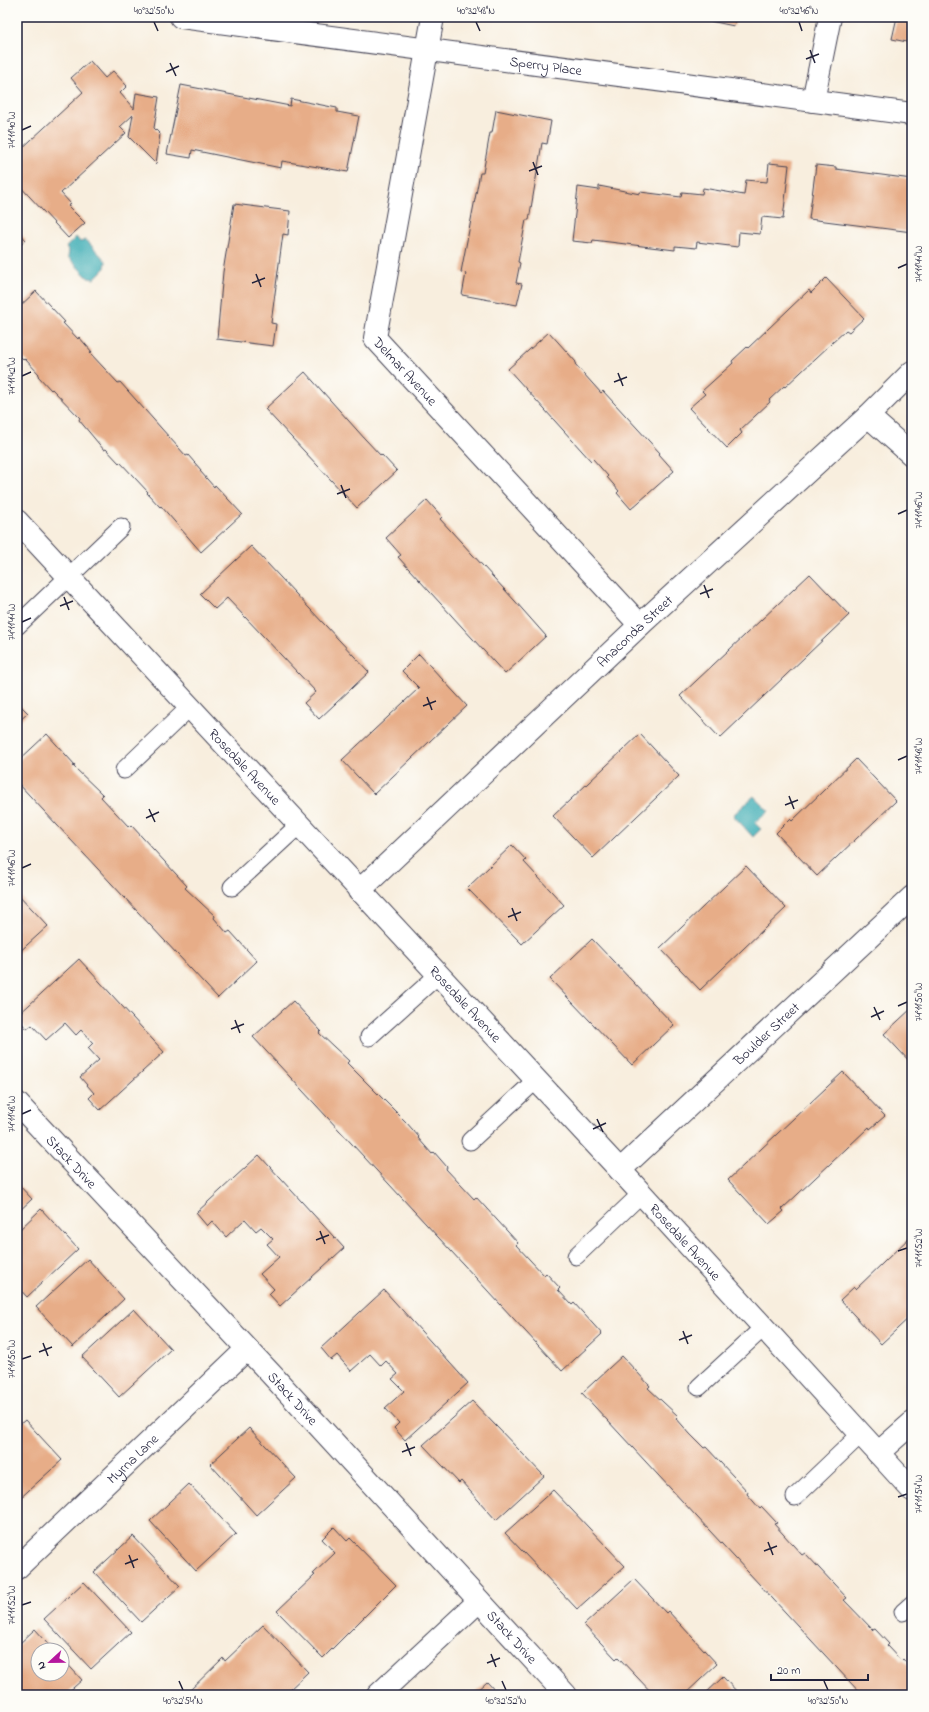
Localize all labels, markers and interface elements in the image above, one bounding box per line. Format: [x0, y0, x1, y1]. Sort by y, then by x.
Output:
text: 40°32'50"N [134, 4, 174, 19]
text: 40°32'48"N [457, 4, 495, 19]
text: 40°32'46"N [780, 4, 819, 19]
street label: Sperry Place [508, 52, 584, 82]
text: 74°11'40"W [5, 111, 20, 148]
text: 74°11'44"W [912, 245, 927, 282]
street label: Delmar Avenue [366, 332, 442, 412]
text: 74°11'42"W [5, 357, 20, 395]
text: 74°11'46"W [912, 491, 927, 528]
street label: Anaconda Street [593, 590, 679, 673]
text: 74°11'44"W [5, 603, 20, 640]
street label: Rosedale Avenue [203, 724, 285, 811]
text: 74°11'48"W [912, 738, 927, 774]
text: 74°11'46"W [5, 849, 20, 886]
street label: Rosedale Avenue [423, 962, 506, 1048]
text: 74°11'50"W [912, 983, 927, 1021]
street label: Boulder Street [728, 998, 805, 1072]
text: 74°11'48"W [5, 1096, 20, 1132]
street label: Stack Drive [40, 1131, 101, 1194]
street label: Rosedale Avenue [644, 1199, 726, 1287]
text: 74°11'52"W [912, 1228, 927, 1268]
text: 74°11'50"W [5, 1340, 20, 1378]
street label: Stack Drive [262, 1367, 323, 1431]
street label: Myrna Lane [103, 1429, 164, 1489]
text: 74°11'54"W [912, 1475, 927, 1513]
text: 74°11'52"W [5, 1585, 20, 1625]
street label: Stack Drive [481, 1606, 542, 1670]
north arrow [30, 1642, 70, 1682]
scale bar [771, 1656, 868, 1682]
text: N [33, 1659, 50, 1672]
text: 20 m [777, 1662, 800, 1680]
text: 40°32'54"N [163, 1694, 203, 1709]
text: 40°32'52"N [485, 1694, 527, 1709]
text: 40°32'50"N [808, 1694, 848, 1709]

